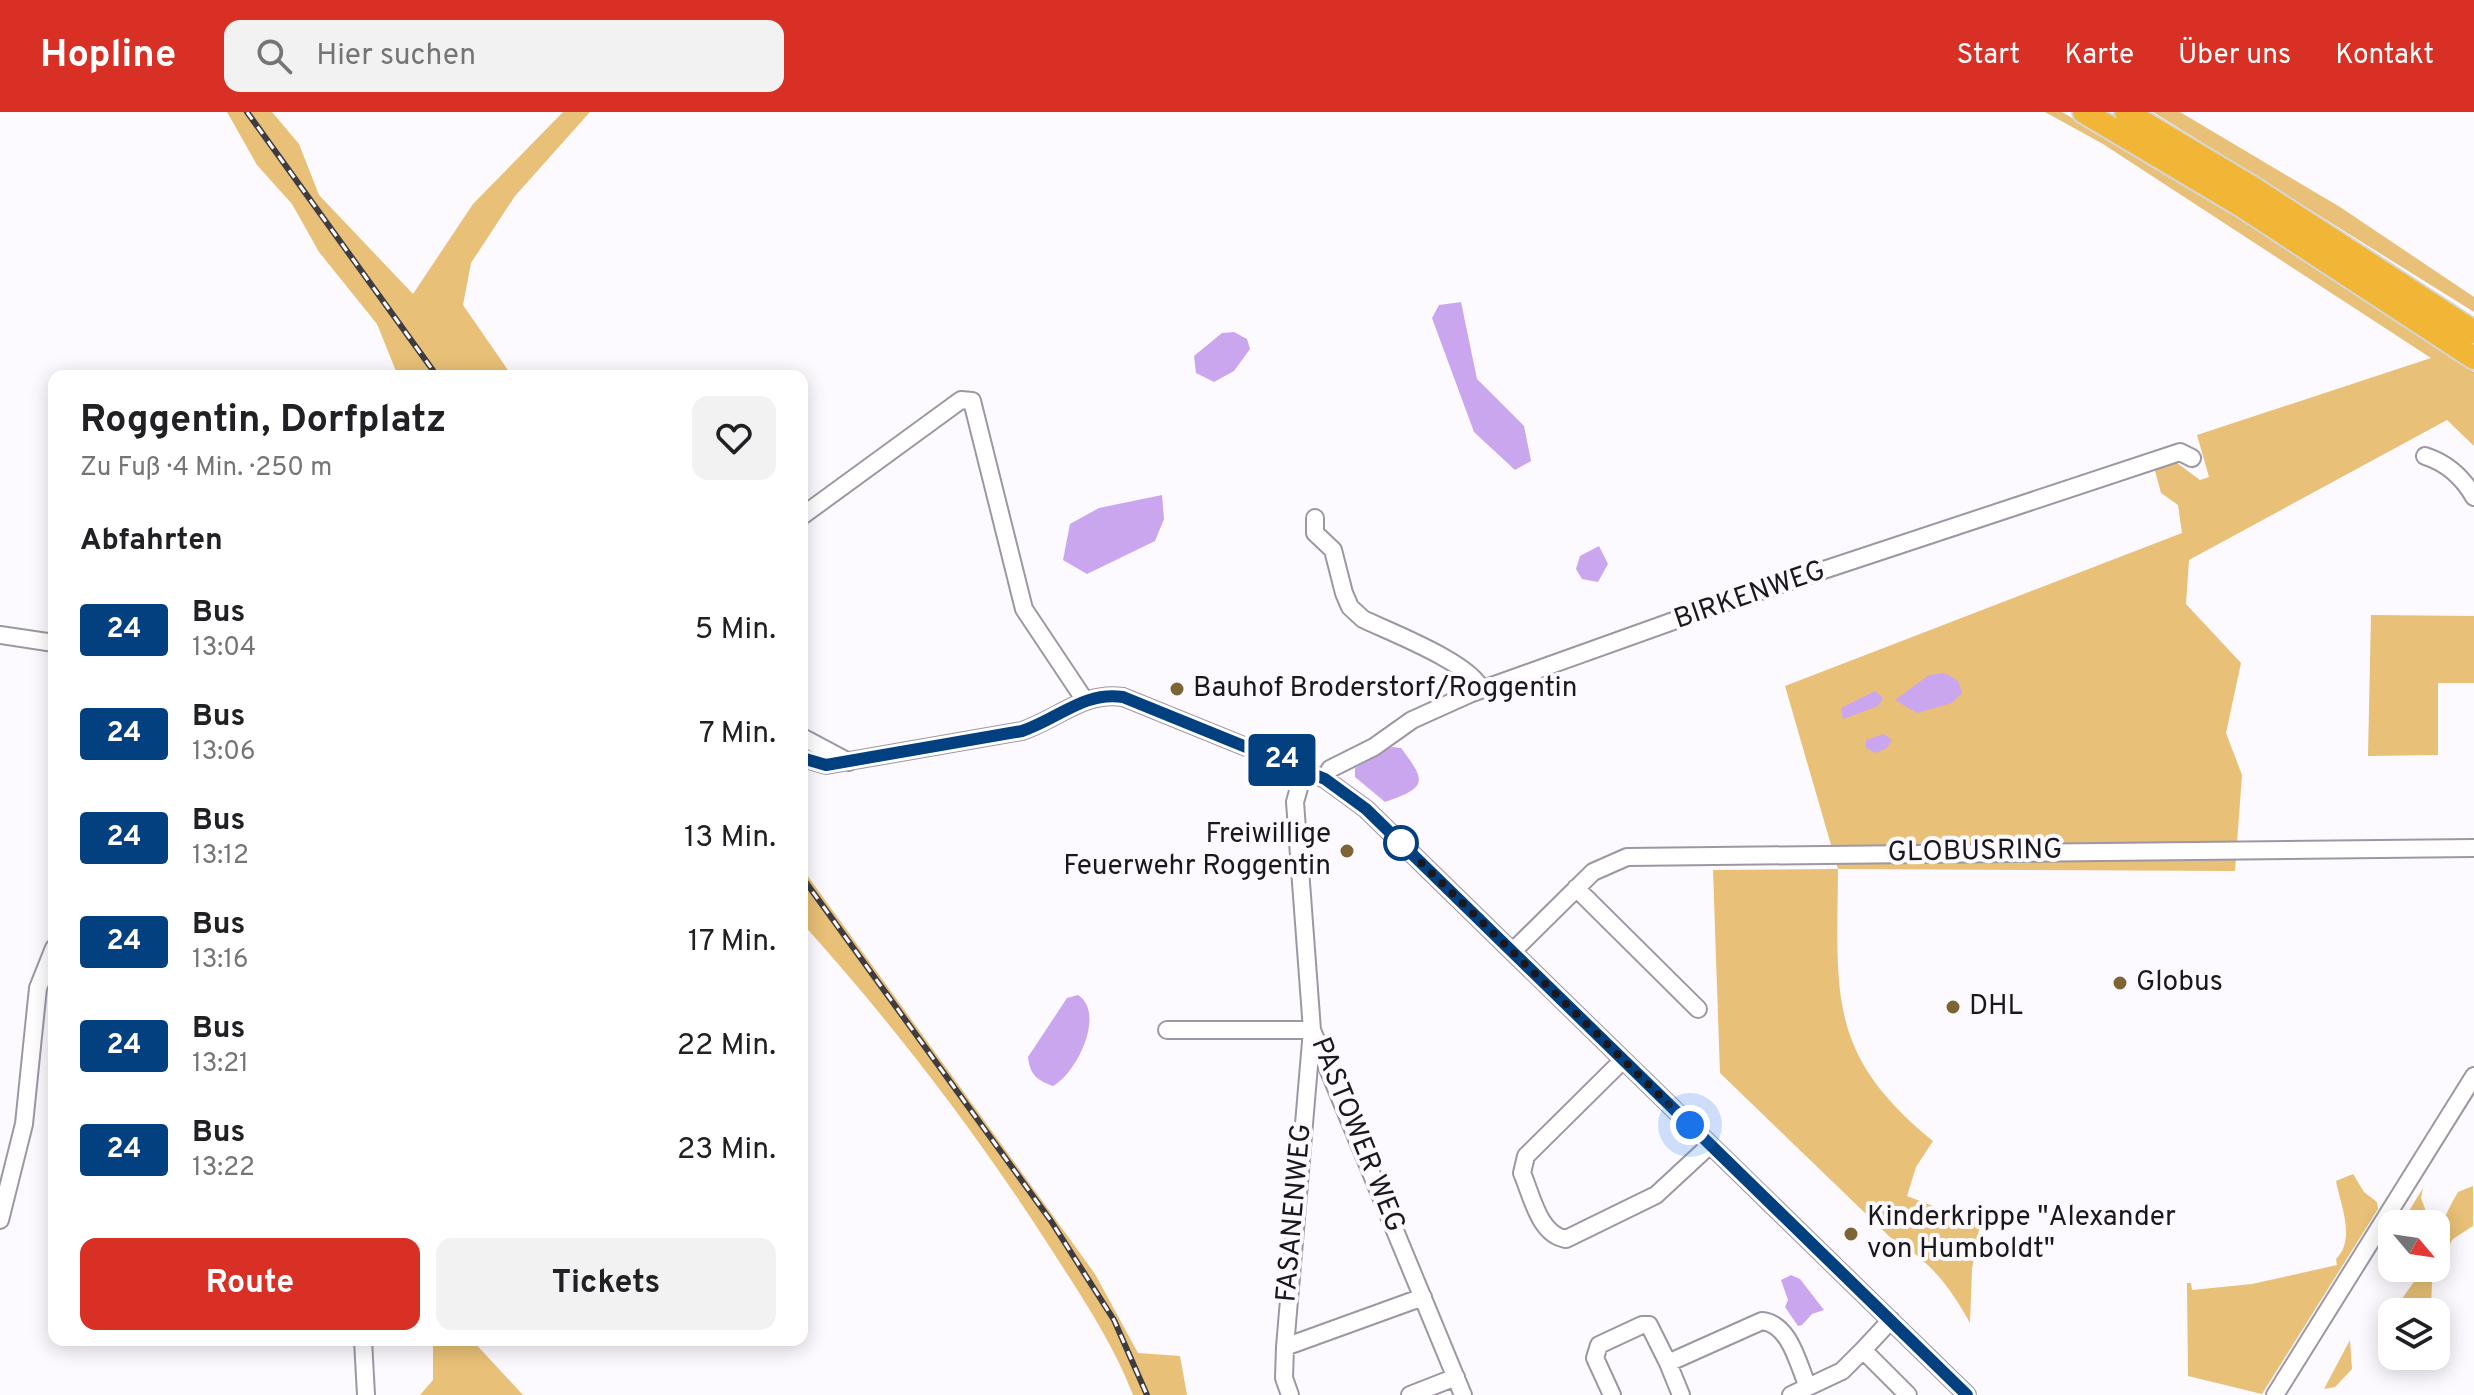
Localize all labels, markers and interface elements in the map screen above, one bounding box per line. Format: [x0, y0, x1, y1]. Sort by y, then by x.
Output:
search box [224, 20, 784, 92]
text: Hopline [40, 32, 176, 81]
icon: search [252, 34, 296, 78]
text: Hier suchen [316, 38, 476, 75]
text: Start [1956, 38, 2020, 74]
text: Karte [2064, 38, 2134, 74]
text: Über uns [2178, 38, 2291, 74]
text: Kontakt [2335, 38, 2434, 74]
button: heart [692, 396, 776, 480]
text: Roggentin, Dorfplatz [80, 397, 446, 446]
text: Zu Fuß · 4 Min. · 250 m [80, 452, 332, 485]
text: Abfahrten [80, 523, 223, 560]
street label: BIRKENWEG [1670, 553, 1830, 639]
text: Bus [192, 595, 245, 632]
text: 24 [106, 612, 142, 648]
text: 5 Min. [695, 612, 776, 649]
text: 13:04 [192, 632, 256, 665]
place label: Bauhof Broderstorf/Roggentin [1193, 671, 1577, 707]
marker: Bauhof Broderstorf/Roggentin [1168, 680, 1186, 698]
text: Bus [192, 699, 245, 736]
text: 24 [106, 716, 142, 752]
text: 7 Min. [699, 716, 776, 753]
line badge: 24 [1246, 734, 1318, 786]
text: 13:06 [192, 736, 255, 769]
text: 24 [1264, 742, 1300, 778]
text: Bus [192, 803, 245, 840]
place label: Freiwillige Feuerwehr Roggentin [1063, 817, 1331, 885]
text: 24 [106, 820, 142, 856]
text: 13 Min. [684, 820, 776, 857]
unlabelled marker [1384, 826, 1418, 860]
street label: GLOBUSRING [1887, 832, 2063, 872]
text: 13:12 [192, 840, 249, 873]
marker: Freiwillige Feuerwehr Roggentin [1338, 842, 1356, 860]
text: Bus [192, 907, 245, 944]
text: 24 [106, 924, 142, 960]
text: 17 Min. [688, 924, 776, 961]
text: 13:16 [192, 944, 248, 977]
place label: Globus [2136, 965, 2223, 1001]
marker: Globus [2111, 974, 2129, 992]
place label: DHL [1969, 989, 2023, 1025]
marker: DHL [1944, 998, 1962, 1016]
text: Bus [192, 1011, 245, 1048]
text: 24 [106, 1028, 142, 1064]
text: 22 Min. [677, 1028, 776, 1065]
street label: PASTOWER WEG [1302, 1032, 1412, 1238]
text: 13:21 [192, 1048, 249, 1081]
your location [1670, 1105, 1710, 1145]
text: Bus [192, 1115, 245, 1152]
street label: FASANENWEG [1269, 1122, 1321, 1304]
text: 24 [106, 1132, 142, 1168]
text: 23 Min. [677, 1132, 776, 1169]
text: 13:22 [192, 1152, 255, 1185]
place label: Kinderkrippe "Alexander von Humboldt" [1867, 1200, 2176, 1268]
north arrow [2378, 1210, 2450, 1282]
map controls [2378, 1210, 2450, 1370]
marker: Kinderkrippe "Alexander von Humboldt" [1842, 1225, 1860, 1243]
button: Route [80, 1238, 420, 1330]
button: Tickets [436, 1238, 776, 1330]
button: layers [2378, 1298, 2450, 1370]

